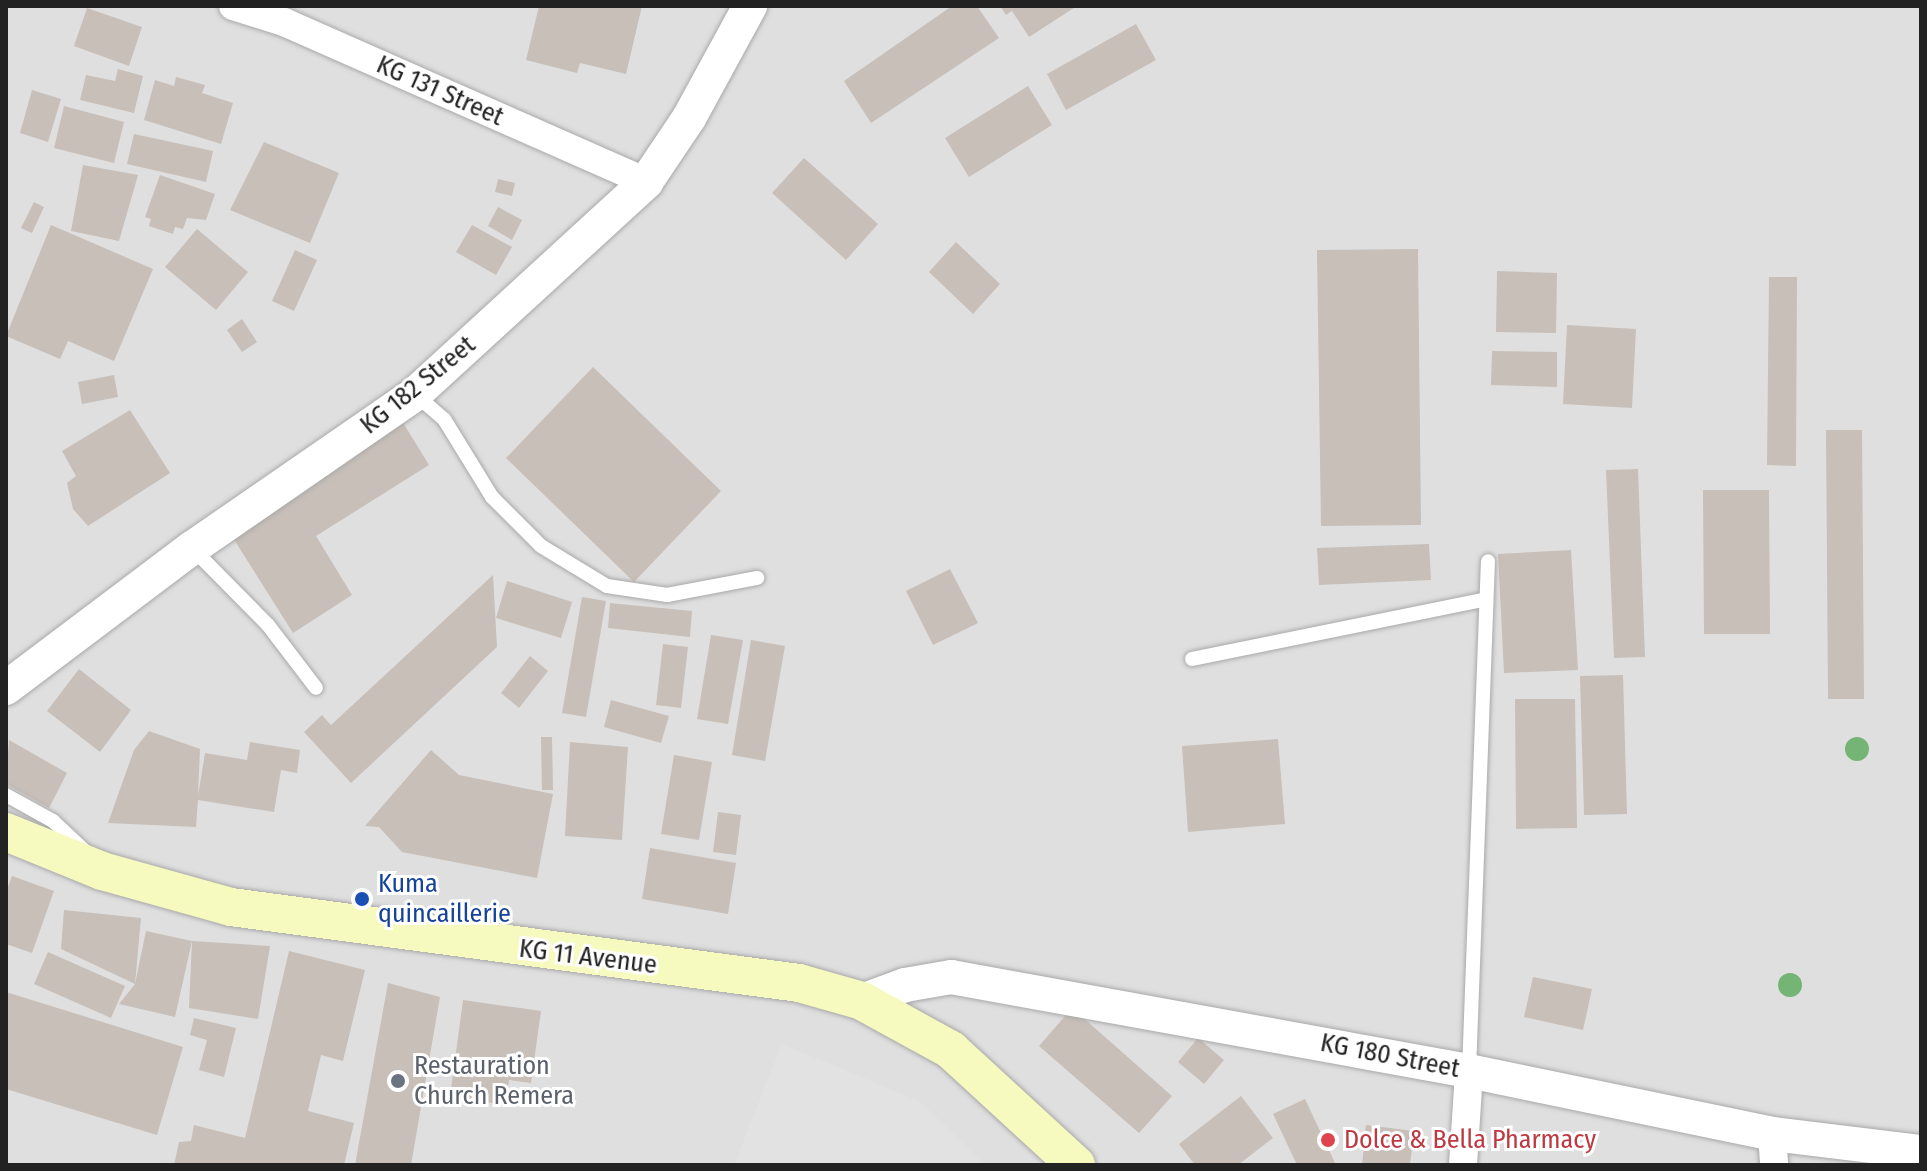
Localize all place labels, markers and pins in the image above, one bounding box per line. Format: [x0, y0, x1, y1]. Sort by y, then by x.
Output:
place label: Kuma quincaillerie [378, 868, 511, 930]
marker: Kuma quincaillerie [353, 890, 371, 908]
place label: Restauration Church Remera [414, 1050, 574, 1112]
marker: Restauration Church Remera [389, 1072, 407, 1090]
place label: Dolce & Bella Pharmacy [1344, 1124, 1596, 1156]
marker: Dolce & Bella Pharmacy [1319, 1131, 1337, 1149]

